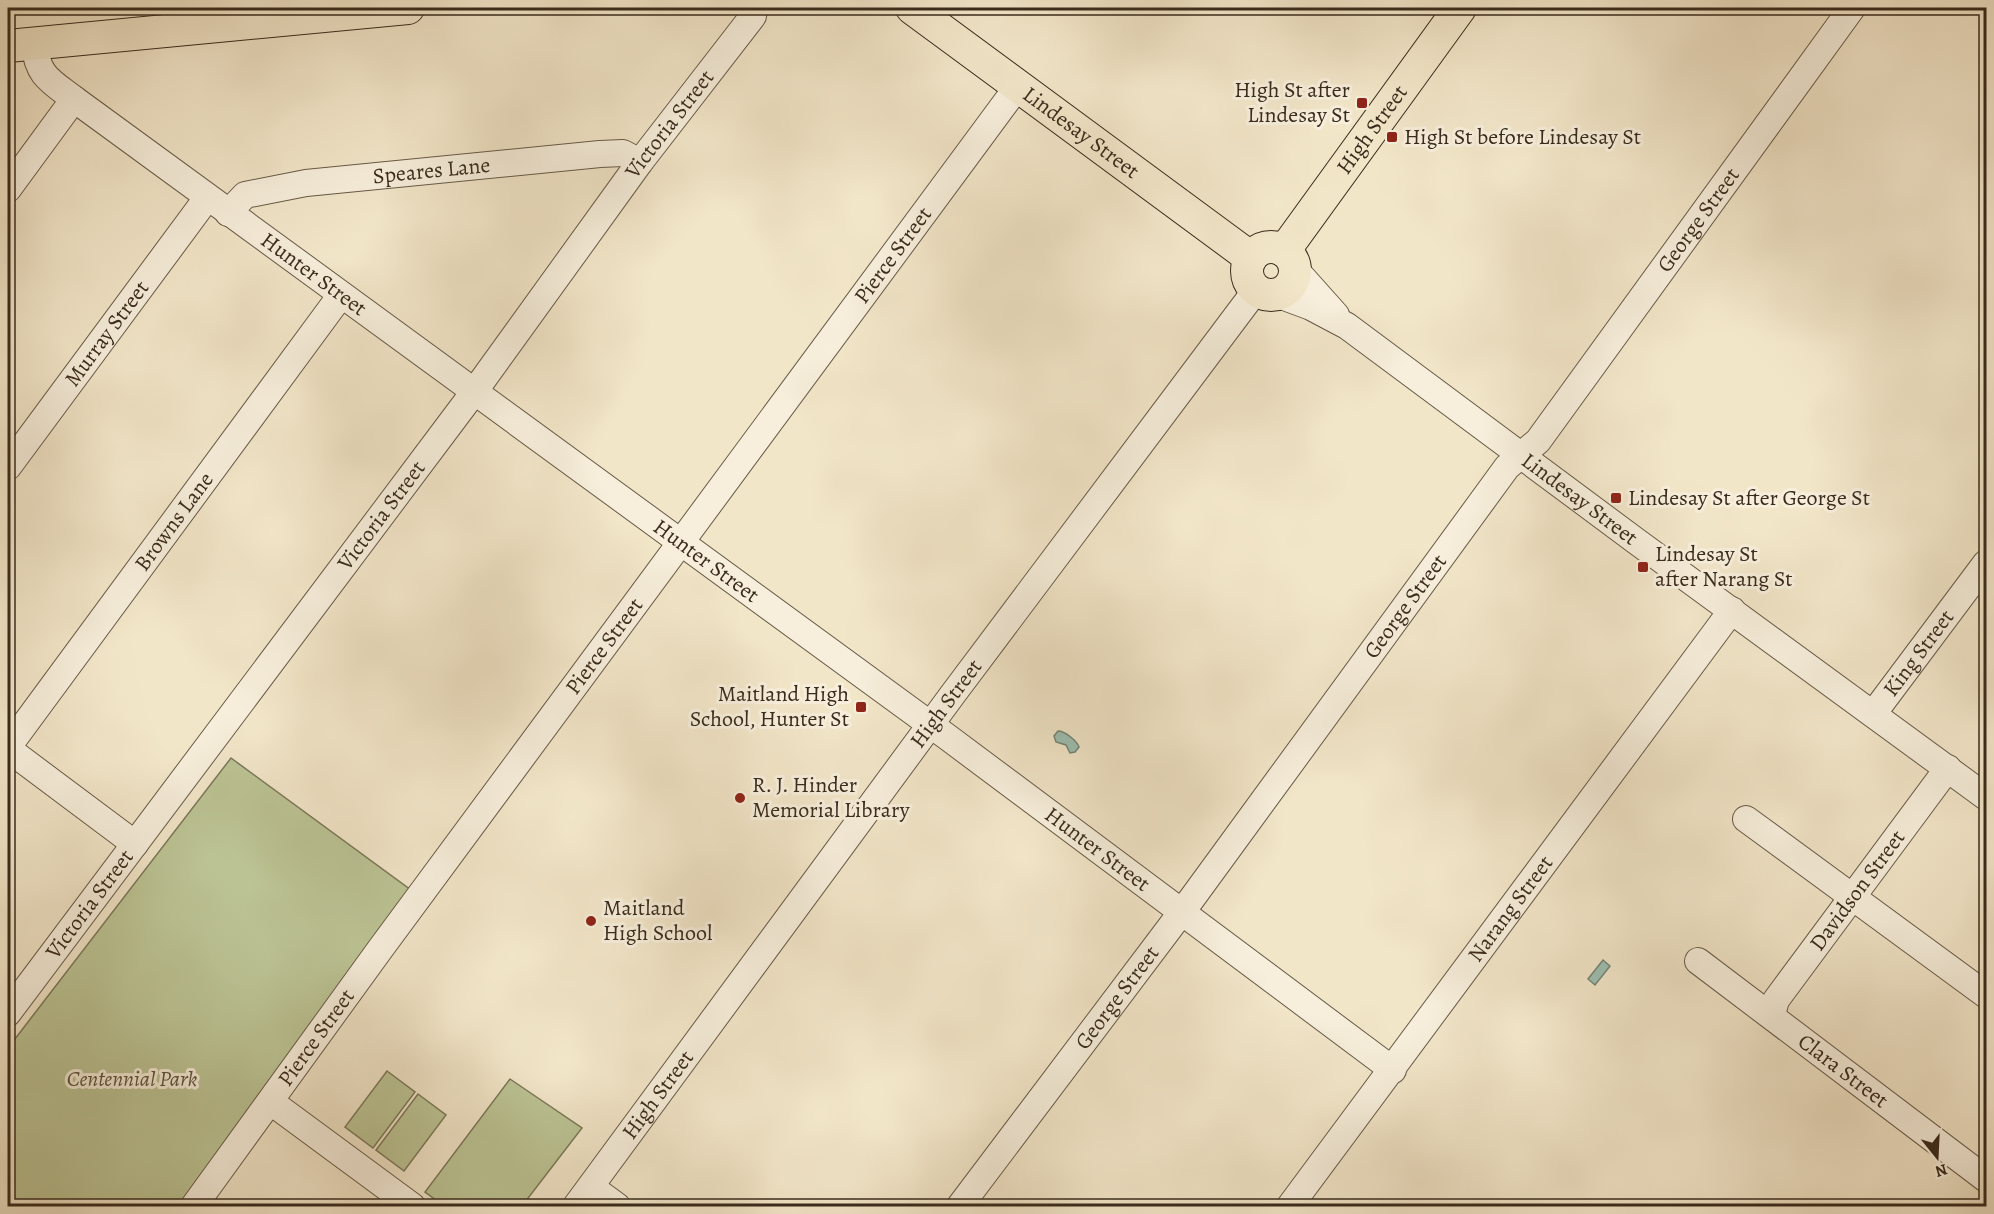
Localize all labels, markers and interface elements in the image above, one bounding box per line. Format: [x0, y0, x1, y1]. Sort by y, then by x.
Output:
street label: Victoria Street [617, 64, 721, 185]
place label: High St after Lindesay St [1234, 75, 1350, 130]
street label: High Street [1329, 79, 1415, 180]
street label: Lindesay Street [1017, 80, 1146, 186]
marker: High St after Lindesay St [1355, 96, 1369, 110]
place label: High St before Lindesay St [1404, 122, 1641, 152]
marker: High St before Lindesay St [1385, 130, 1399, 144]
street label: Speares Lane [371, 150, 492, 191]
street label: George Street [1650, 161, 1747, 278]
street label: Pierce Street [847, 201, 939, 310]
street label: Hunter Street [255, 225, 373, 323]
street label: Murray Street [58, 274, 156, 393]
street label: Lindesay Street [1515, 446, 1644, 552]
street label: Victoria Street [330, 455, 432, 577]
street label: Browns Lane [128, 466, 221, 577]
place label: Lindesay St after George St [1628, 483, 1870, 513]
marker: Lindesay St after George St [1609, 491, 1623, 505]
street label: Hunter Street [647, 512, 765, 610]
place label: Lindesay St after Narang St [1655, 539, 1793, 594]
street label: George Street [1357, 548, 1454, 665]
marker: Lindesay St after Narang St [1636, 560, 1650, 574]
street label: Pierce Street [558, 592, 650, 701]
street label: King Street [1876, 603, 1961, 703]
street label: High Street [903, 653, 989, 754]
place label: Maitland High School, Hunter St [690, 679, 849, 734]
marker: Maitland High School, Hunter St [854, 700, 868, 714]
place label: R. J. Hinder Memorial Library [752, 770, 910, 825]
marker: R. J. Hinder Memorial Library [733, 791, 747, 805]
street label: Hunter Street [1039, 800, 1156, 898]
street label: Davidson Street [1802, 824, 1912, 957]
street label: Victoria Street [38, 843, 141, 966]
street label: Narang Street [1461, 849, 1560, 968]
place label: Maitland High School [603, 893, 712, 948]
marker: Maitland High School [584, 914, 598, 928]
street label: George Street [1068, 940, 1166, 1056]
street label: Pierce Street [271, 983, 362, 1092]
street label: Clara Street [1792, 1027, 1895, 1115]
street label: High Street [615, 1044, 701, 1146]
park label: Centennial Park [67, 1064, 198, 1094]
north arrow [1907, 1127, 1967, 1187]
text: N [1932, 1158, 1950, 1183]

